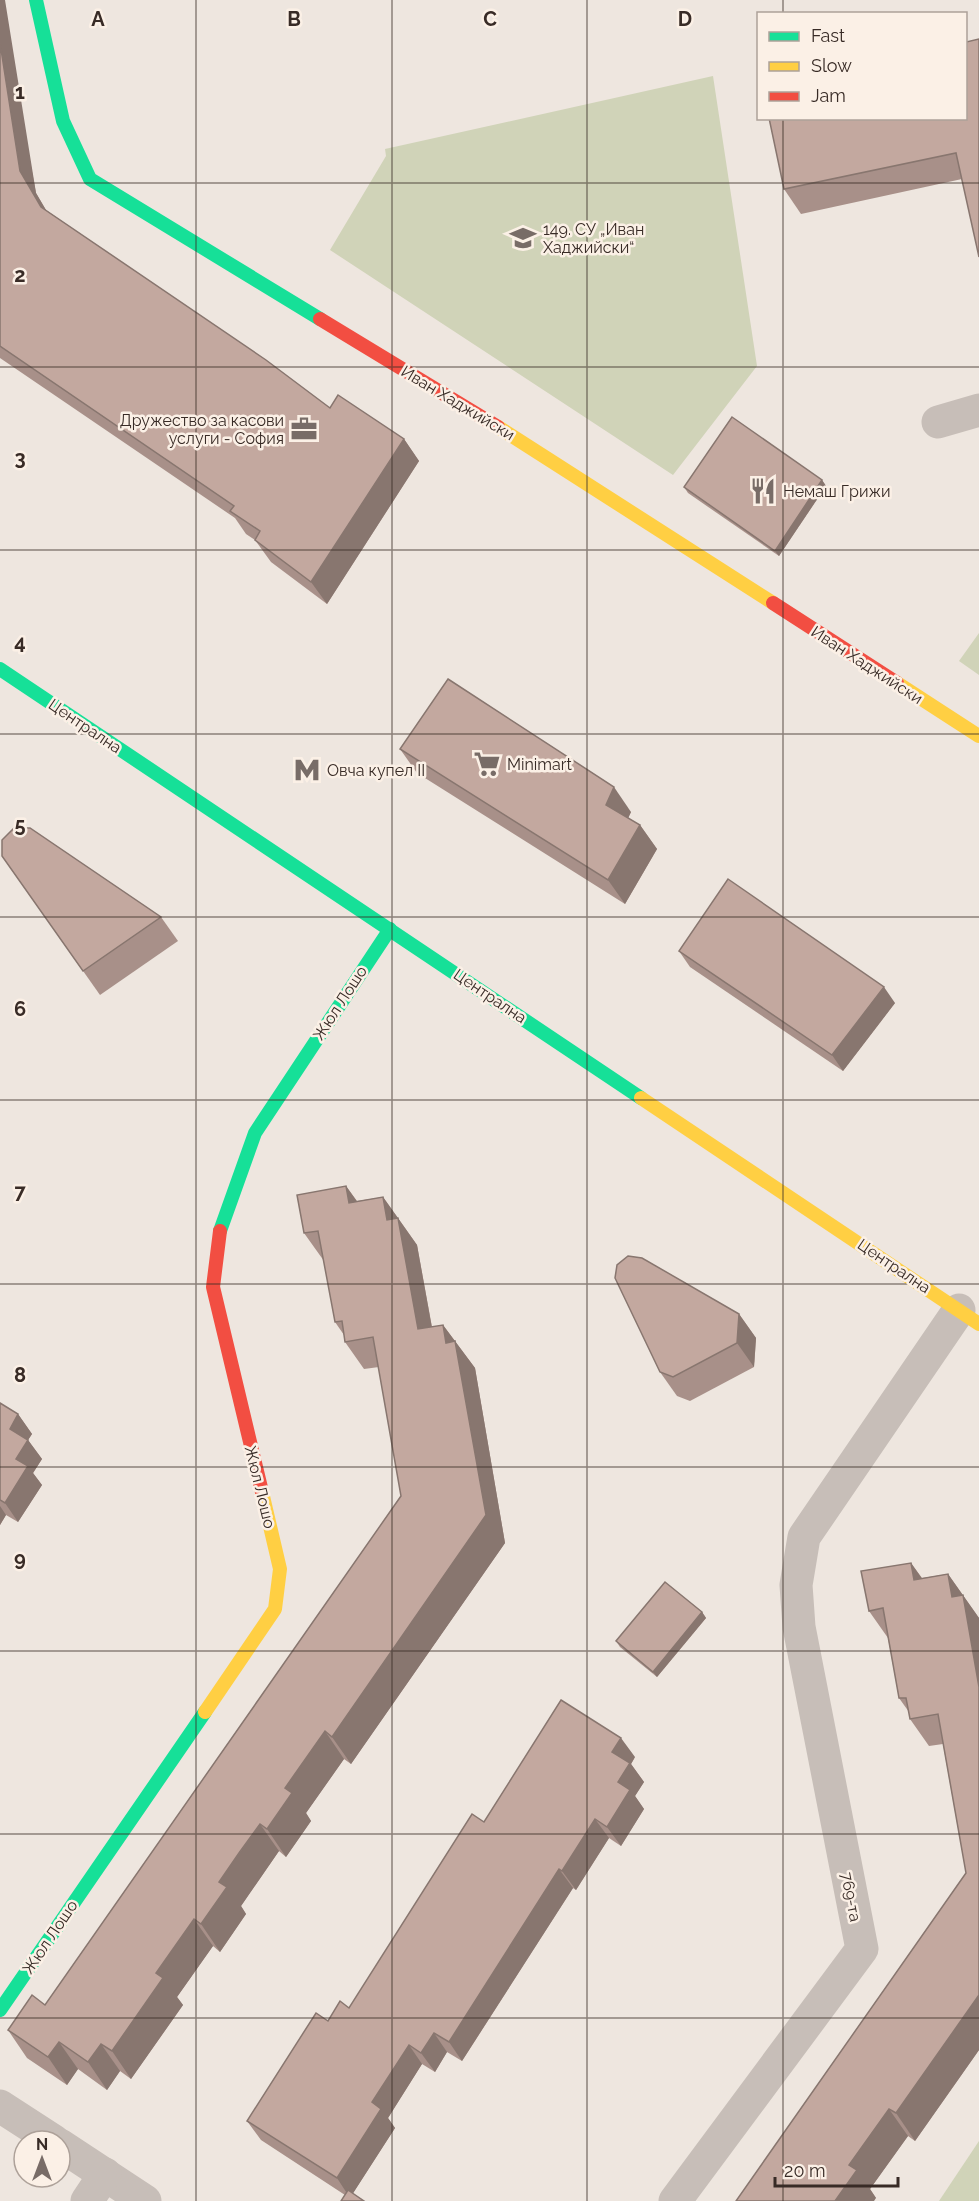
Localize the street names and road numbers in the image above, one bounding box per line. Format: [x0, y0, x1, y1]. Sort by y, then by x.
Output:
street label: Иван Хаджийски [398, 362, 518, 444]
street label: Иван Хаджийски [808, 622, 926, 708]
street label: Централна [45, 695, 125, 757]
street label: Жюл Лошо [309, 962, 371, 1044]
street label: Централна [450, 965, 530, 1027]
street label: Централна [854, 1235, 934, 1297]
street label: Жюл Лошо [241, 1444, 279, 1530]
street label: 769-та [837, 1871, 865, 1923]
street label: Жюл Лошо [18, 1897, 82, 1977]

